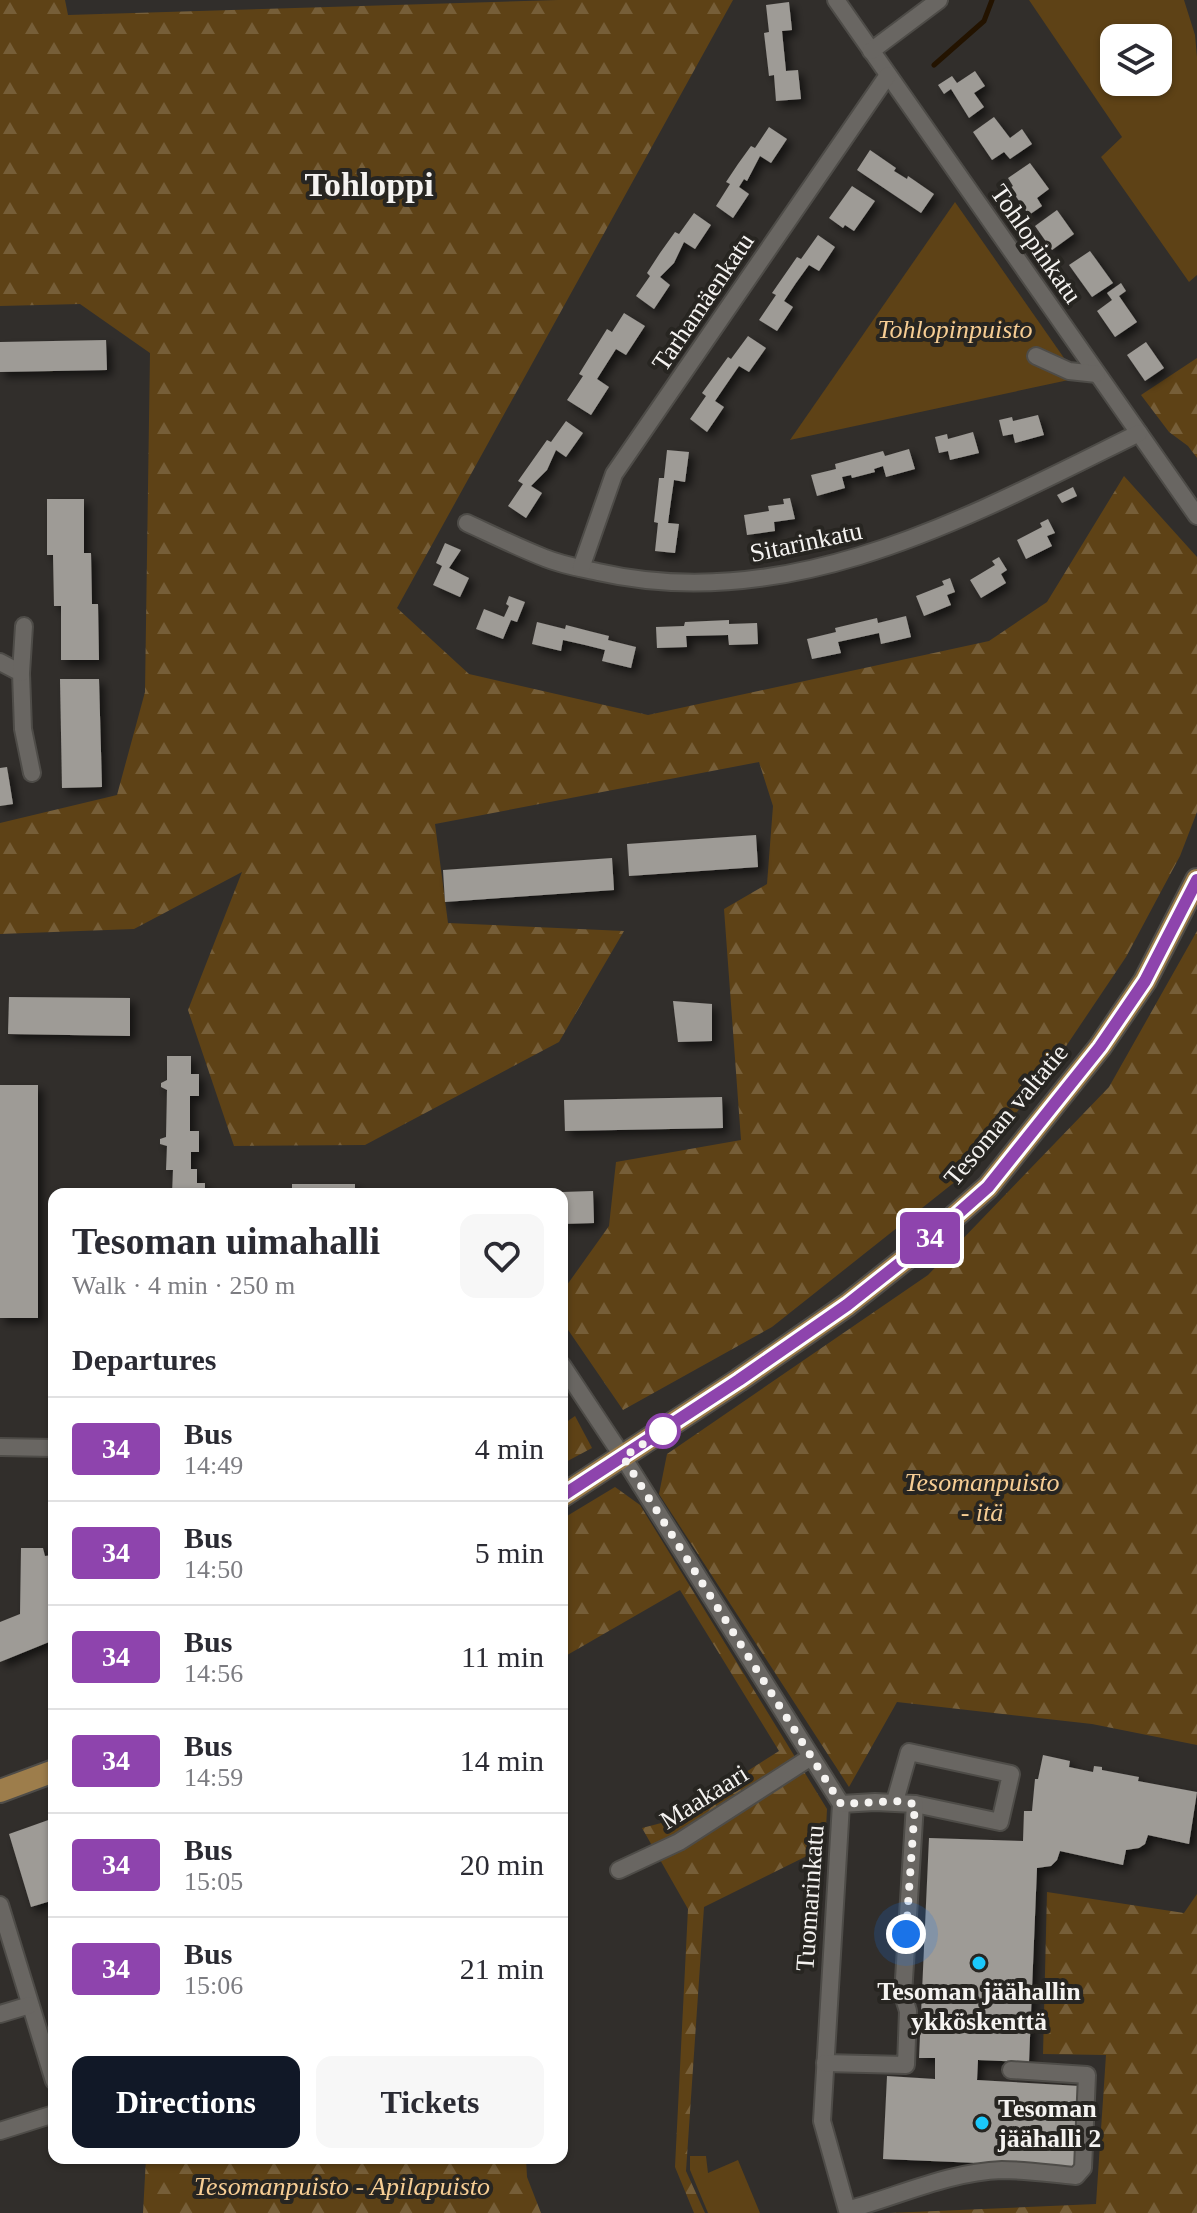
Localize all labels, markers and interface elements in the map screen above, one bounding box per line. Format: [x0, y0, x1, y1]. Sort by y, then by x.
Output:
map controls [1100, 24, 1172, 96]
button: layers [1100, 24, 1172, 96]
district label: Tohloppi [304, 166, 434, 203]
street label: Tohlopinkatu [984, 179, 1088, 309]
street label: Tarhamäenkatu [646, 228, 760, 376]
park label: Tohlopinpuisto [877, 315, 1033, 344]
street label: Sitarinkatu [747, 516, 865, 568]
street label: Tesoman valtatie [938, 1038, 1074, 1192]
line badge: 34 [894, 1212, 966, 1264]
button: heart [460, 1214, 544, 1298]
text: Tesoman uimahalli [72, 1220, 380, 1262]
text: 34 [916, 1222, 944, 1253]
text: Walk · 4 min · 250 m [72, 1271, 295, 1300]
text: Departures [72, 1343, 216, 1376]
unlabelled marker [646, 1414, 680, 1448]
text: Bus [184, 1417, 232, 1450]
text: 4 min [475, 1432, 544, 1465]
text: 34 [102, 1433, 130, 1464]
text: 14:49 [184, 1451, 243, 1480]
park label: Tesomanpuisto - itä [904, 1468, 1060, 1527]
text: Bus [184, 1521, 232, 1554]
text: 5 min [475, 1536, 544, 1569]
text: 34 [102, 1537, 130, 1568]
text: 14:50 [184, 1555, 243, 1584]
text: Bus [184, 1625, 232, 1658]
text: 11 min [461, 1640, 544, 1673]
text: 34 [102, 1641, 130, 1672]
text: 14:56 [184, 1659, 243, 1688]
text: Bus [184, 1729, 232, 1762]
text: 14 min [460, 1744, 544, 1777]
text: 34 [102, 1745, 130, 1776]
street label: Maakaari [655, 1759, 753, 1835]
text: 14:59 [184, 1763, 243, 1792]
street label: Tuomarinkatu [790, 1824, 830, 1972]
text: Bus [184, 1833, 232, 1866]
text: 20 min [460, 1848, 544, 1881]
text: 34 [102, 1849, 130, 1880]
text: 15:05 [184, 1867, 243, 1896]
your location [886, 1914, 926, 1954]
text: Bus [184, 1937, 232, 1970]
text: 21 min [460, 1952, 544, 1985]
text: 34 [102, 1953, 130, 1984]
marker: Tesoman jäähallin ykköskenttä [970, 1954, 988, 1972]
text: 15:06 [184, 1971, 243, 2000]
place label: Tesoman jäähallin ykköskenttä [877, 1977, 1081, 2036]
button: Directions [72, 2056, 300, 2148]
button: Tickets [316, 2056, 544, 2148]
place label: Tesoman jäähalli 2 [997, 2094, 1101, 2153]
marker: Tesoman jäähalli 2 [973, 2114, 991, 2132]
park label: Tesomanpuisto - Apilapuisto [194, 2172, 490, 2201]

